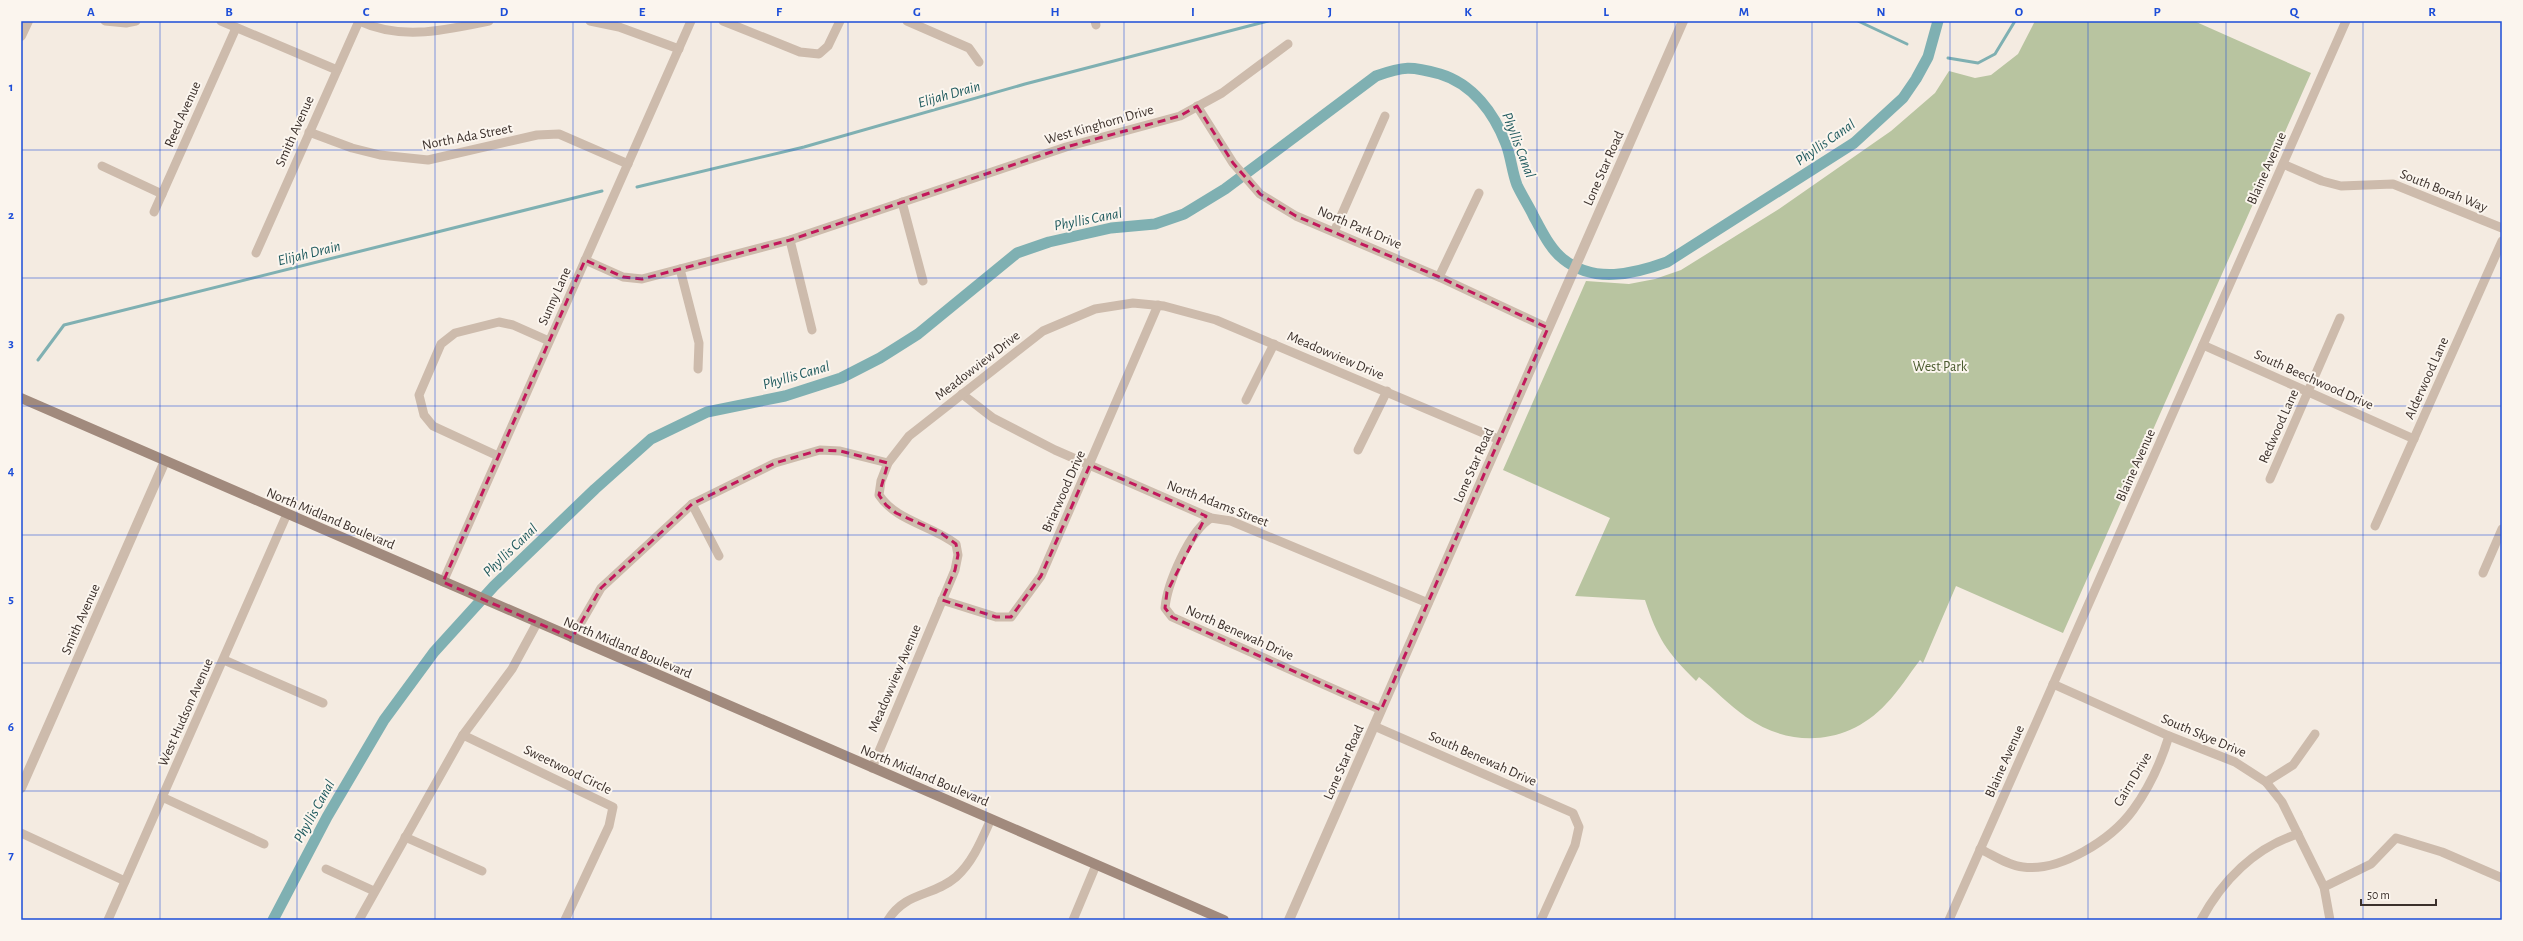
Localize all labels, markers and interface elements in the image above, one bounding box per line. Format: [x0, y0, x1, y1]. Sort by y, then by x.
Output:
text: A [87, 6, 95, 19]
text: B [225, 6, 233, 19]
text: C [363, 6, 370, 19]
text: D [500, 6, 509, 19]
text: E [639, 6, 646, 19]
text: F [776, 6, 783, 19]
text: G [913, 6, 921, 19]
text: H [1050, 6, 1060, 19]
text: I [1191, 6, 1195, 19]
text: J [1328, 6, 1332, 19]
text: K [1464, 6, 1472, 19]
text: L [1603, 6, 1609, 19]
text: M [1739, 6, 1749, 19]
text: N [1876, 6, 1886, 19]
text: O [2015, 6, 2024, 19]
text: P [2153, 6, 2161, 19]
text: Q [2290, 6, 2300, 19]
text: R [2428, 6, 2436, 19]
water label: Elijah Drain [916, 78, 982, 111]
street label: Reed Avenue [162, 79, 204, 149]
text: 1 [9, 81, 13, 94]
street label: Smith Avenue [273, 94, 317, 169]
street label: West Kinghorn Drive [1043, 103, 1155, 147]
water label: Phyllis Canal [1499, 110, 1538, 180]
water label: Phyllis Canal [1793, 116, 1858, 168]
street label: North Ada Street [421, 121, 514, 153]
street label: Lone Star Road [1581, 129, 1627, 208]
street label: Blaine Avenue [2245, 130, 2289, 207]
street label: South Borah Way [2398, 167, 2489, 215]
street label: North Park Drive [1315, 204, 1404, 252]
water label: Phyllis Canal [1053, 205, 1124, 233]
text: 2 [8, 209, 14, 222]
water label: Elijah Drain [276, 238, 342, 269]
street label: Sunny Lane [536, 265, 574, 327]
street label: Meadowview Drive [932, 328, 1023, 403]
street label: Meadowview Drive [1285, 329, 1386, 383]
street label: Alderwood Lane [2403, 335, 2451, 422]
text: 3 [8, 337, 14, 350]
street label: South Beechwood Drive [2252, 347, 2375, 412]
water label: Phyllis Canal [761, 359, 832, 392]
park label: West Park [1913, 360, 1968, 374]
street label: Redwood Lane [2256, 387, 2301, 465]
street label: Lone Star Road [1451, 426, 1497, 505]
street label: Blaine Avenue [2114, 427, 2158, 504]
street label: Briarwood Drive [1040, 448, 1088, 534]
text: 4 [8, 465, 15, 478]
street label: North Adams Street [1165, 478, 1271, 530]
street label: North Midland Boulevard [264, 486, 397, 552]
water label: Phyllis Canal [480, 521, 541, 580]
street label: Smith Avenue [59, 582, 103, 657]
text: 5 [8, 593, 14, 606]
street label: North Benewah Drive [1184, 603, 1296, 663]
street label: North Midland Boulevard [561, 615, 694, 681]
street label: Meadowview Avenue [866, 623, 924, 734]
street label: West Hudson Avenue [156, 656, 216, 768]
street label: South Skye Drive [2159, 712, 2248, 760]
text: 6 [8, 721, 14, 734]
street label: Lone Star Road [1321, 723, 1367, 802]
street label: Blaine Avenue [1983, 723, 2027, 800]
street label: South Benewah Drive [1427, 729, 1539, 789]
street label: Sweetwood Circle [521, 743, 614, 797]
street label: North Midland Boulevard [858, 743, 991, 809]
street label: Cairn Drive [2111, 750, 2154, 809]
water label: Phyllis Canal [291, 777, 338, 845]
text: 7 [8, 849, 14, 862]
scale bar [2361, 881, 2436, 907]
text: 50 m [2367, 889, 2390, 901]

